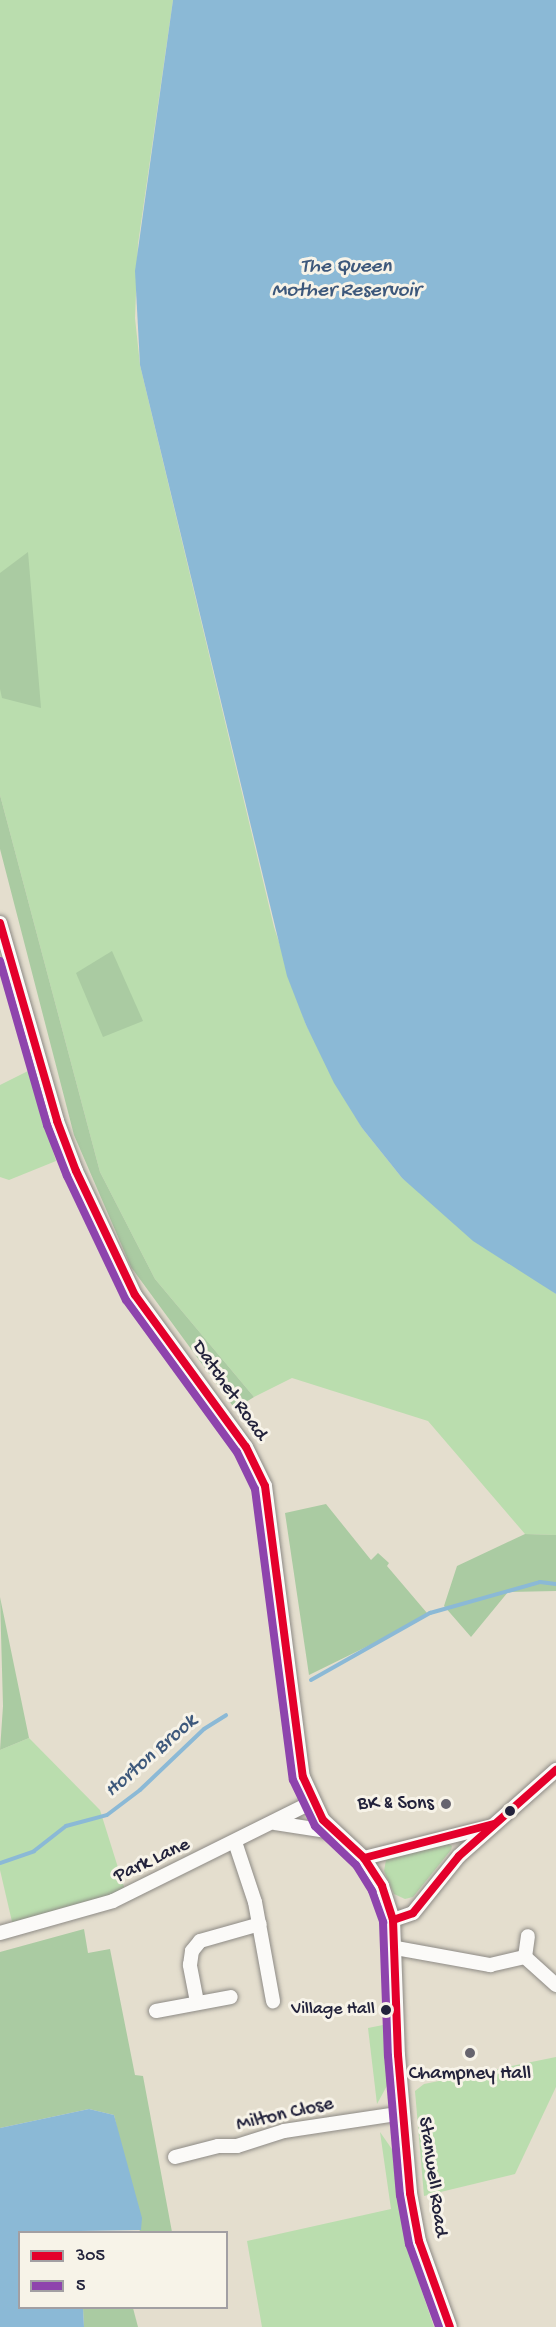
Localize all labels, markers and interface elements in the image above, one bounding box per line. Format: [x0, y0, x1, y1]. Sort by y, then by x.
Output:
water label: The Queen Mother Reservoir [272, 255, 420, 305]
street label: Datchet Road [186, 1336, 272, 1446]
water label: Horton Brook [101, 1710, 203, 1804]
place label: BK & Sons [358, 1792, 434, 1816]
marker: BK & Sons [439, 1797, 453, 1811]
unlabelled marker [504, 1805, 516, 1817]
street label: Park Lane [110, 1833, 194, 1889]
place label: Village Hall [291, 1999, 375, 2021]
marker: Village Hall [380, 2004, 392, 2016]
marker: Champney Hall [463, 2046, 477, 2060]
place label: Champney Hall [409, 2062, 531, 2086]
street label: Milton Close [234, 2092, 336, 2138]
street label: Stanwell Road [412, 2115, 452, 2239]
legend [18, 2231, 228, 2309]
text: 305 [76, 2246, 105, 2267]
text: 5 [76, 2276, 85, 2297]

